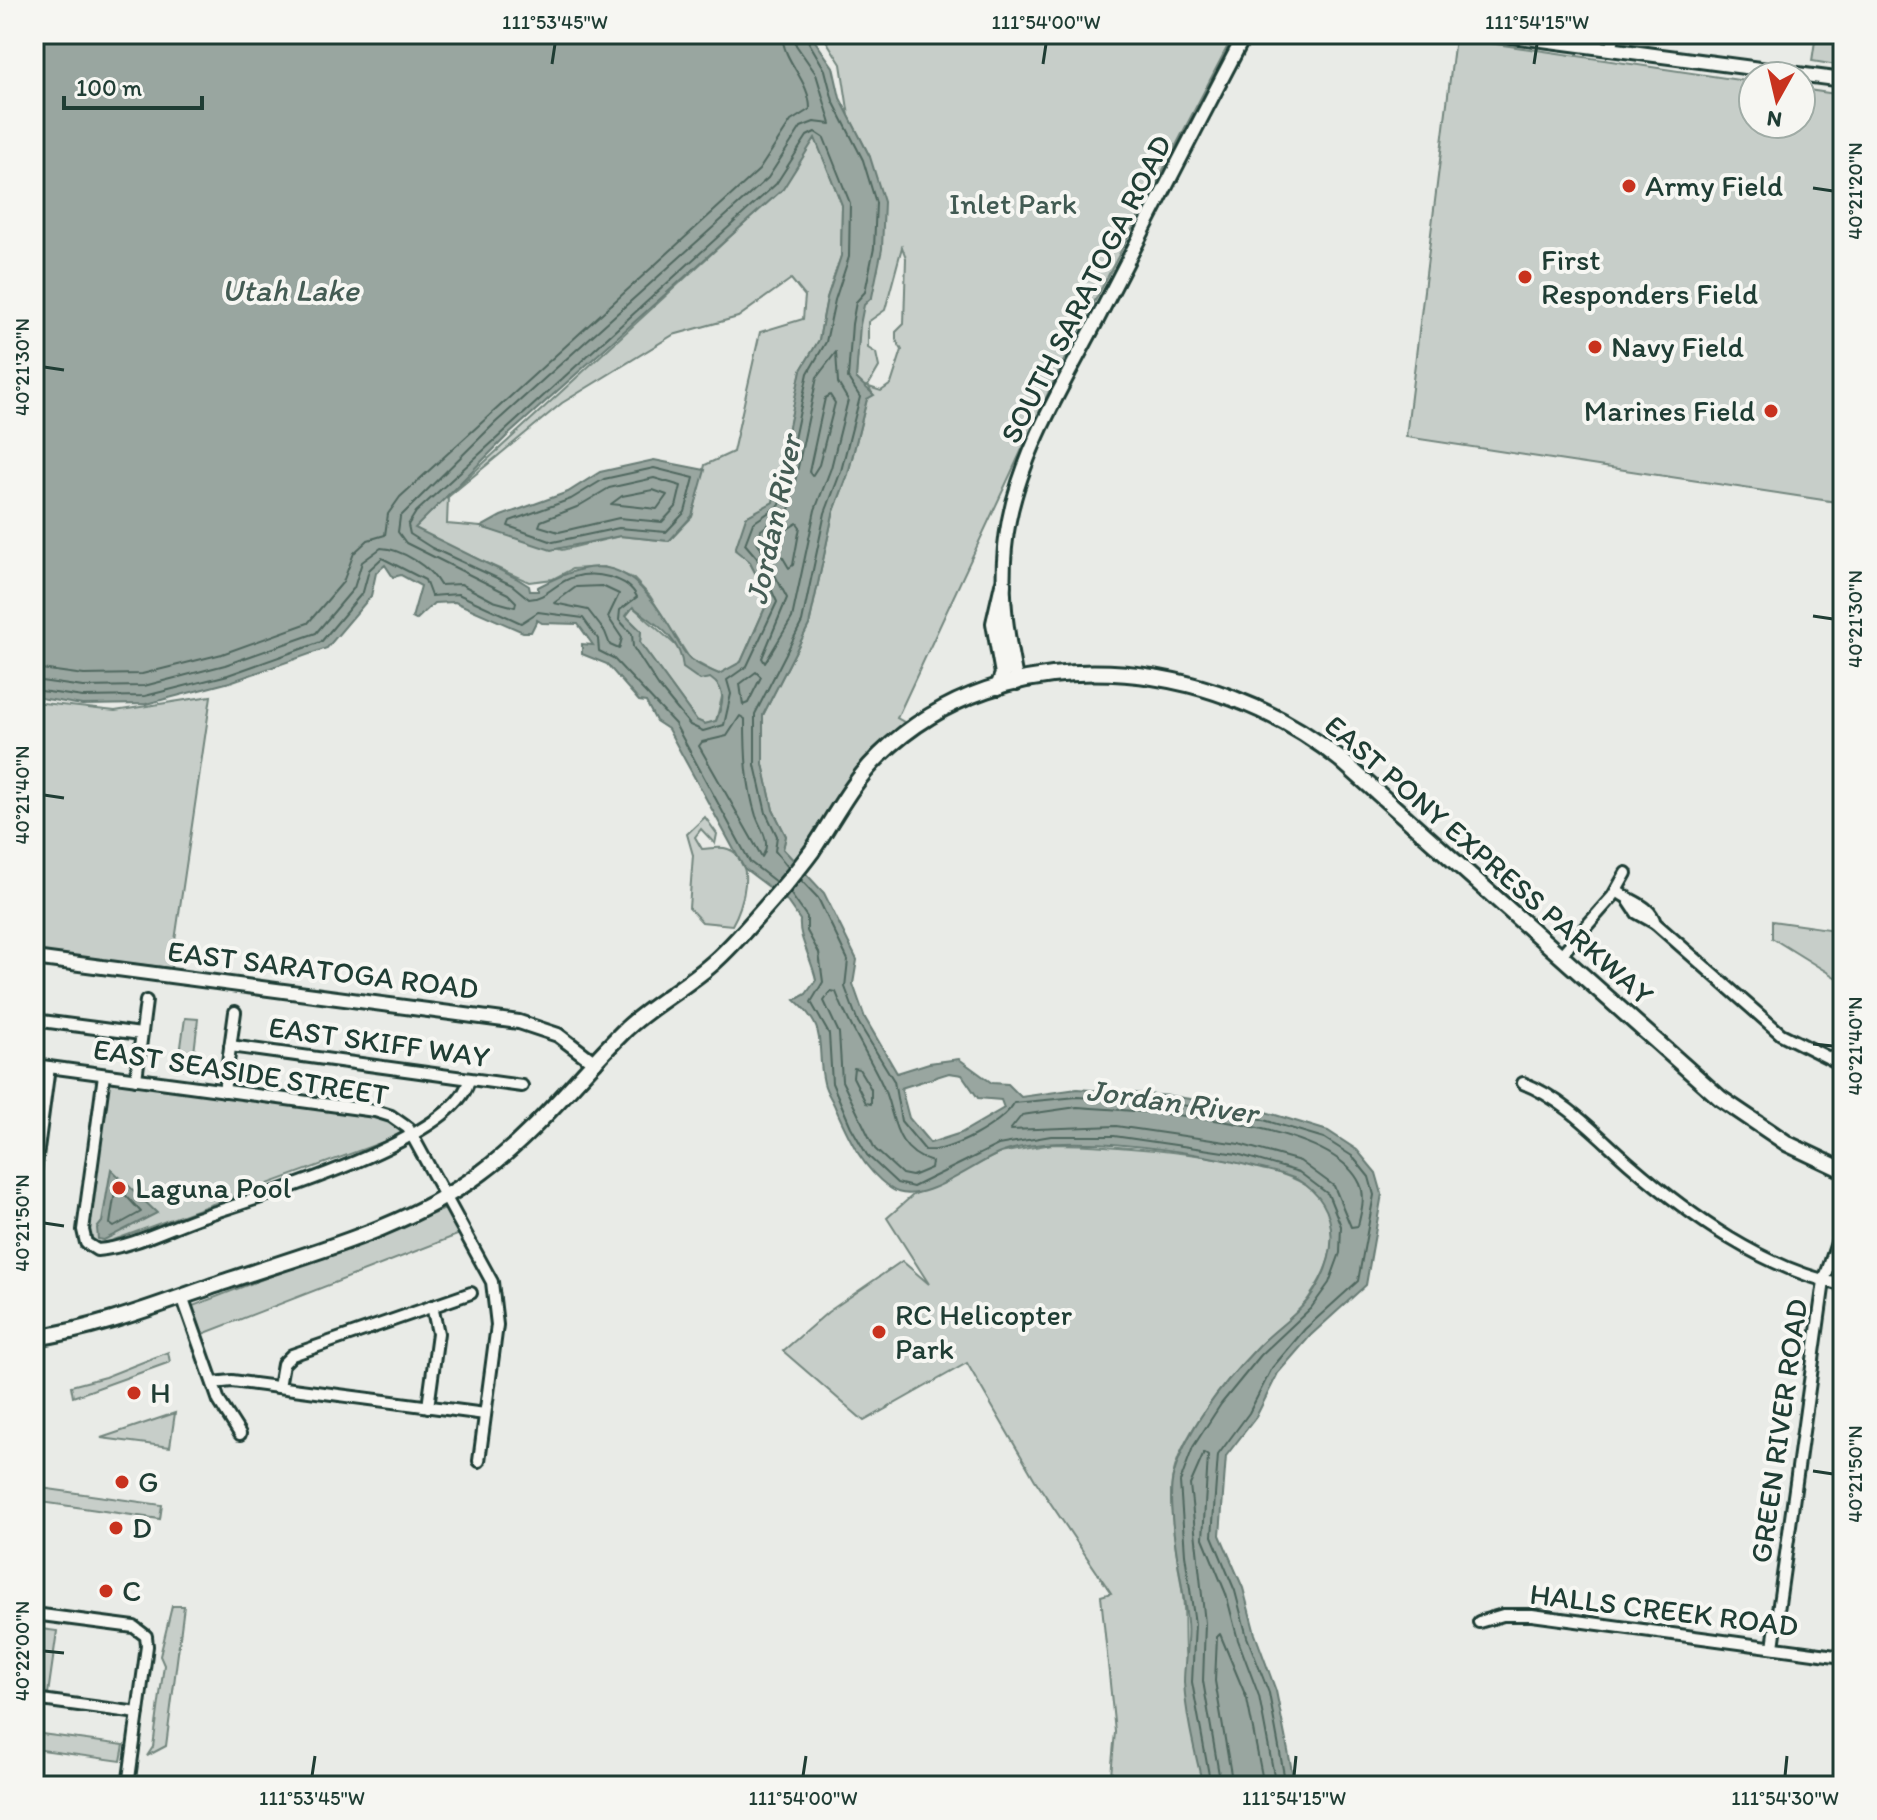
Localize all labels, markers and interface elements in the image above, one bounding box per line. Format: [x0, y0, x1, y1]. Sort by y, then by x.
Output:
text: 111°53'45"W [502, 10, 608, 34]
text: 111°54'00"W [991, 10, 1101, 34]
text: 111°54'15"W [1485, 10, 1589, 34]
scale bar [64, 60, 202, 110]
north arrow [1737, 60, 1817, 140]
text: 100 m [76, 73, 142, 102]
text: N [1765, 105, 1784, 134]
street label: SOUTH SARATOGA ROAD [992, 128, 1179, 449]
text: 40°21'20"N [1843, 142, 1867, 240]
place label: Army Field [1645, 167, 1783, 204]
marker: Army Field [1620, 177, 1638, 195]
park label: Inlet Park [949, 185, 1077, 222]
place label: First Responders Field [1541, 241, 1758, 312]
marker: First Responders Field [1516, 268, 1534, 286]
water label: Utah Lake [221, 271, 360, 309]
text: 40°21'30"N [10, 318, 34, 416]
place label: Navy Field [1611, 328, 1745, 365]
marker: Navy Field [1586, 338, 1604, 356]
place label: Marines Field [1584, 392, 1755, 429]
marker: Marines Field [1762, 402, 1780, 420]
water label: Jordan River [737, 429, 810, 608]
text: 40°21'30"N [1843, 570, 1867, 668]
street label: EAST PONY EXPRESS PARKWAY [1317, 707, 1662, 1013]
text: 40°21'40"N [10, 746, 34, 844]
street label: EAST SARATOGA ROAD [166, 932, 481, 1007]
text: 40°21'40"N [1843, 997, 1867, 1095]
street label: EAST SKIFF WAY [266, 1008, 492, 1075]
street label: EAST SEASIDE STREET [91, 1030, 391, 1113]
water label: Jordan River [1084, 1070, 1263, 1132]
place label: Laguna Pool [135, 1169, 292, 1206]
text: 40°21'50"N [10, 1174, 34, 1272]
marker: Laguna Pool [110, 1179, 128, 1197]
place label: RC Helicopter Park [895, 1296, 1073, 1367]
street label: GREEN RIVER ROAD [1742, 1296, 1815, 1565]
marker: RC Helicopter Park [870, 1323, 888, 1341]
place label: H [150, 1374, 171, 1411]
marker: H [125, 1384, 143, 1402]
text: 40°21'50"N [1843, 1425, 1867, 1523]
place label: G [138, 1463, 159, 1500]
marker: G [113, 1473, 131, 1491]
place label: D [132, 1509, 152, 1546]
marker: D [107, 1519, 125, 1537]
place label: C [122, 1572, 141, 1609]
street label: HALLS CREEK ROAD [1528, 1575, 1800, 1644]
marker: C [97, 1582, 115, 1600]
text: 40°22'00"N [10, 1601, 34, 1701]
text: 111°53'45"W [259, 1786, 365, 1810]
text: 111°54'00"W [748, 1786, 858, 1810]
text: 111°54'15"W [1242, 1786, 1346, 1810]
text: 111°54'30"W [1731, 1786, 1839, 1810]

